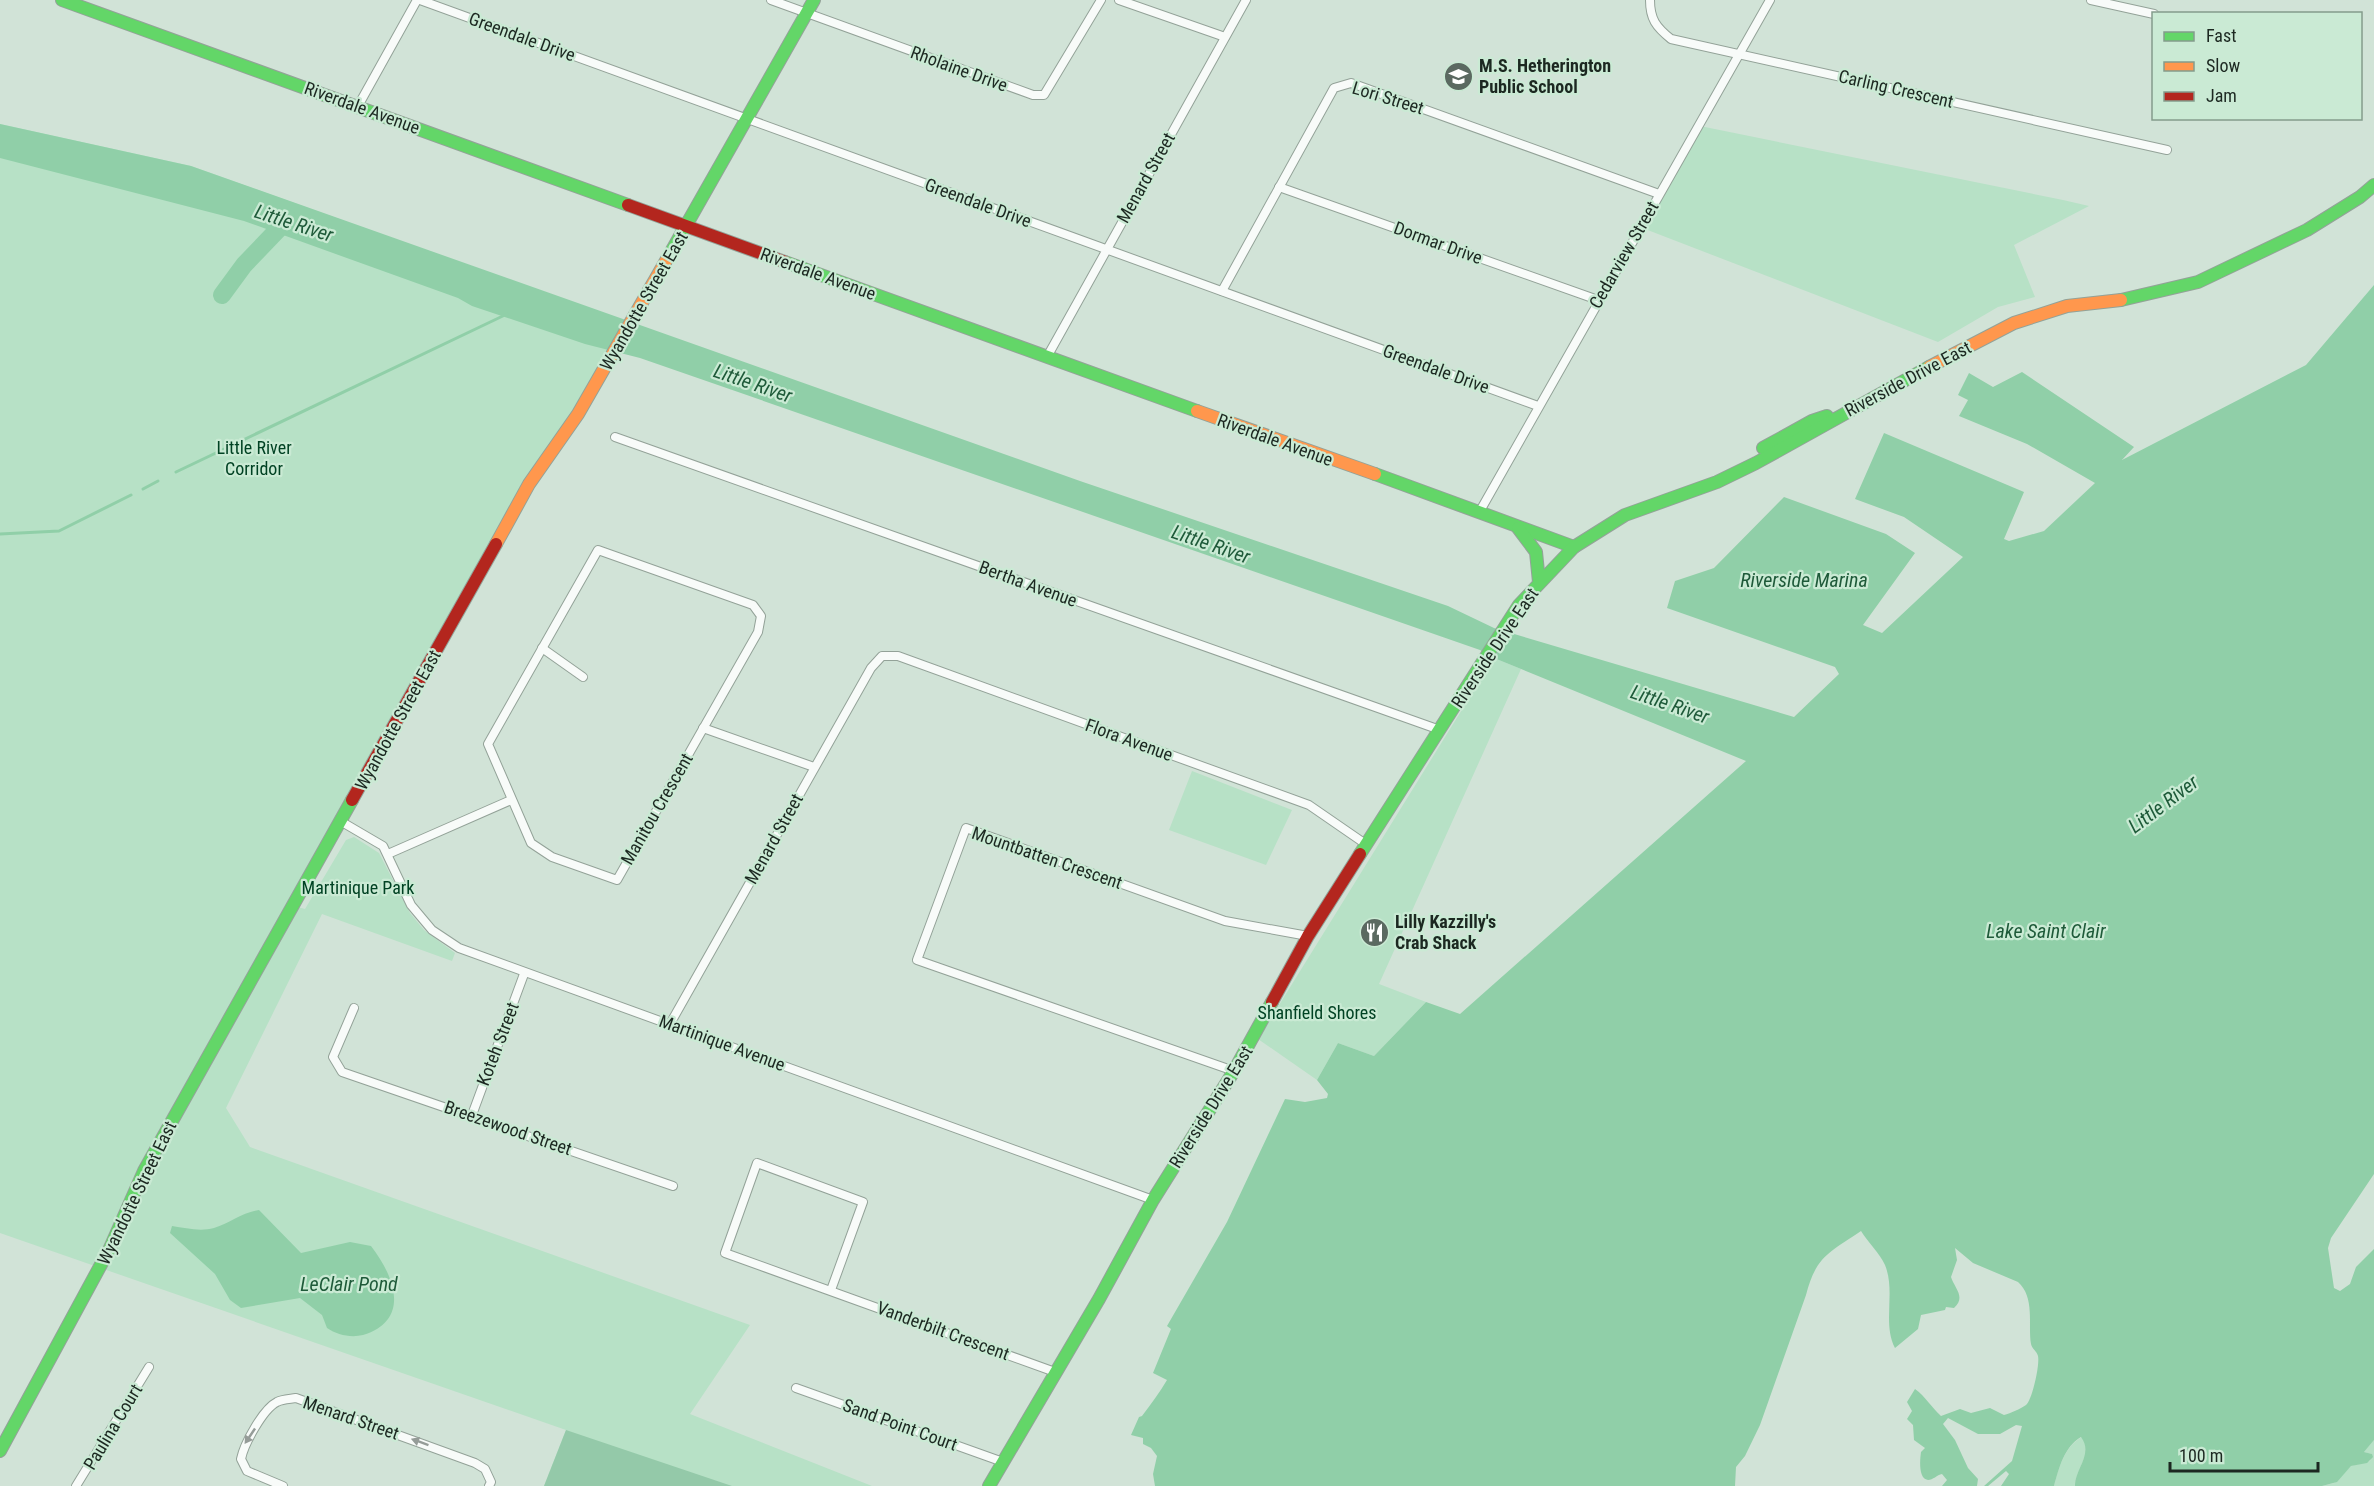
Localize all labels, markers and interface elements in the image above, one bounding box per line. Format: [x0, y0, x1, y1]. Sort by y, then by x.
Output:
street label: Greendale Drive [466, 8, 578, 66]
legend [2152, 12, 2362, 120]
text: Fast [2206, 25, 2237, 46]
street label: Rholaine Drive [908, 41, 1010, 96]
place label: M.S. Hetherington Public School [1479, 55, 1611, 97]
text: Slow [2206, 55, 2241, 76]
school or university icon: M.S. Hetherington Public School [1442, 60, 1474, 92]
street label: Carling Crescent [1837, 65, 1956, 112]
street label: Riverdale Avenue [302, 77, 423, 138]
street label: Lori Street [1350, 77, 1426, 118]
text: Jam [2206, 85, 2237, 106]
street label: Menard Street [1112, 129, 1179, 227]
street label: Greendale Drive [922, 174, 1034, 232]
street label: Cedarview Street [1584, 197, 1663, 312]
water label: Little River [252, 199, 337, 247]
street label: Dormar Drive [1391, 217, 1485, 268]
street label: Wyandotte Street East [595, 228, 692, 374]
street label: Riverdale Avenue [758, 243, 879, 304]
street label: Riverside Drive East [1841, 336, 1975, 421]
street label: Greendale Drive [1380, 340, 1492, 398]
water label: Little River [711, 358, 796, 408]
street label: Riverdale Avenue [1215, 409, 1336, 470]
park label: Little River Corridor [216, 437, 292, 479]
water label: Little River [1169, 519, 1254, 569]
street label: Bertha Avenue [976, 556, 1080, 611]
water label: Riverside Marina [1740, 568, 1868, 592]
street label: Riverside Drive East [1447, 584, 1542, 712]
street label: Wyandotte Street East [350, 646, 445, 794]
water label: Little River [1628, 679, 1713, 729]
street label: Flora Avenue [1083, 714, 1176, 765]
street label: Manitou Crescent [616, 749, 697, 868]
water label: Little River [2123, 769, 2204, 838]
street label: Menard Street [740, 790, 807, 888]
street label: Mountbatten Crescent [969, 822, 1125, 893]
park label: Martinique Park [302, 877, 414, 898]
place label: Lilly Kazzilly's Crab Shack [1395, 911, 1496, 953]
restaurant icon: Lilly Kazzilly's Crab Shack [1358, 916, 1390, 948]
water label: Lake Saint Clair [1986, 919, 2107, 943]
street label: Koteh Street [472, 999, 523, 1088]
park label: Shanfield Shores [1258, 1002, 1376, 1023]
street label: Martinique Avenue [656, 1010, 788, 1075]
street label: Riverside Drive East [1165, 1042, 1257, 1172]
street label: Breezewood Street [442, 1096, 575, 1159]
street label: Wyandotte Street East [93, 1118, 180, 1268]
water label: LeClair Pond [300, 1272, 398, 1296]
street label: Vanderbilt Crescent [874, 1297, 1012, 1364]
street label: Paulina Court [79, 1380, 146, 1473]
street label: Menard Street [300, 1391, 402, 1444]
street label: Sand Point Court [840, 1394, 960, 1455]
one-way arrow [245, 1428, 256, 1444]
scale bar [2170, 1435, 2318, 1473]
one-way arrow [411, 1437, 429, 1447]
text: 100 m [2179, 1445, 2223, 1466]

